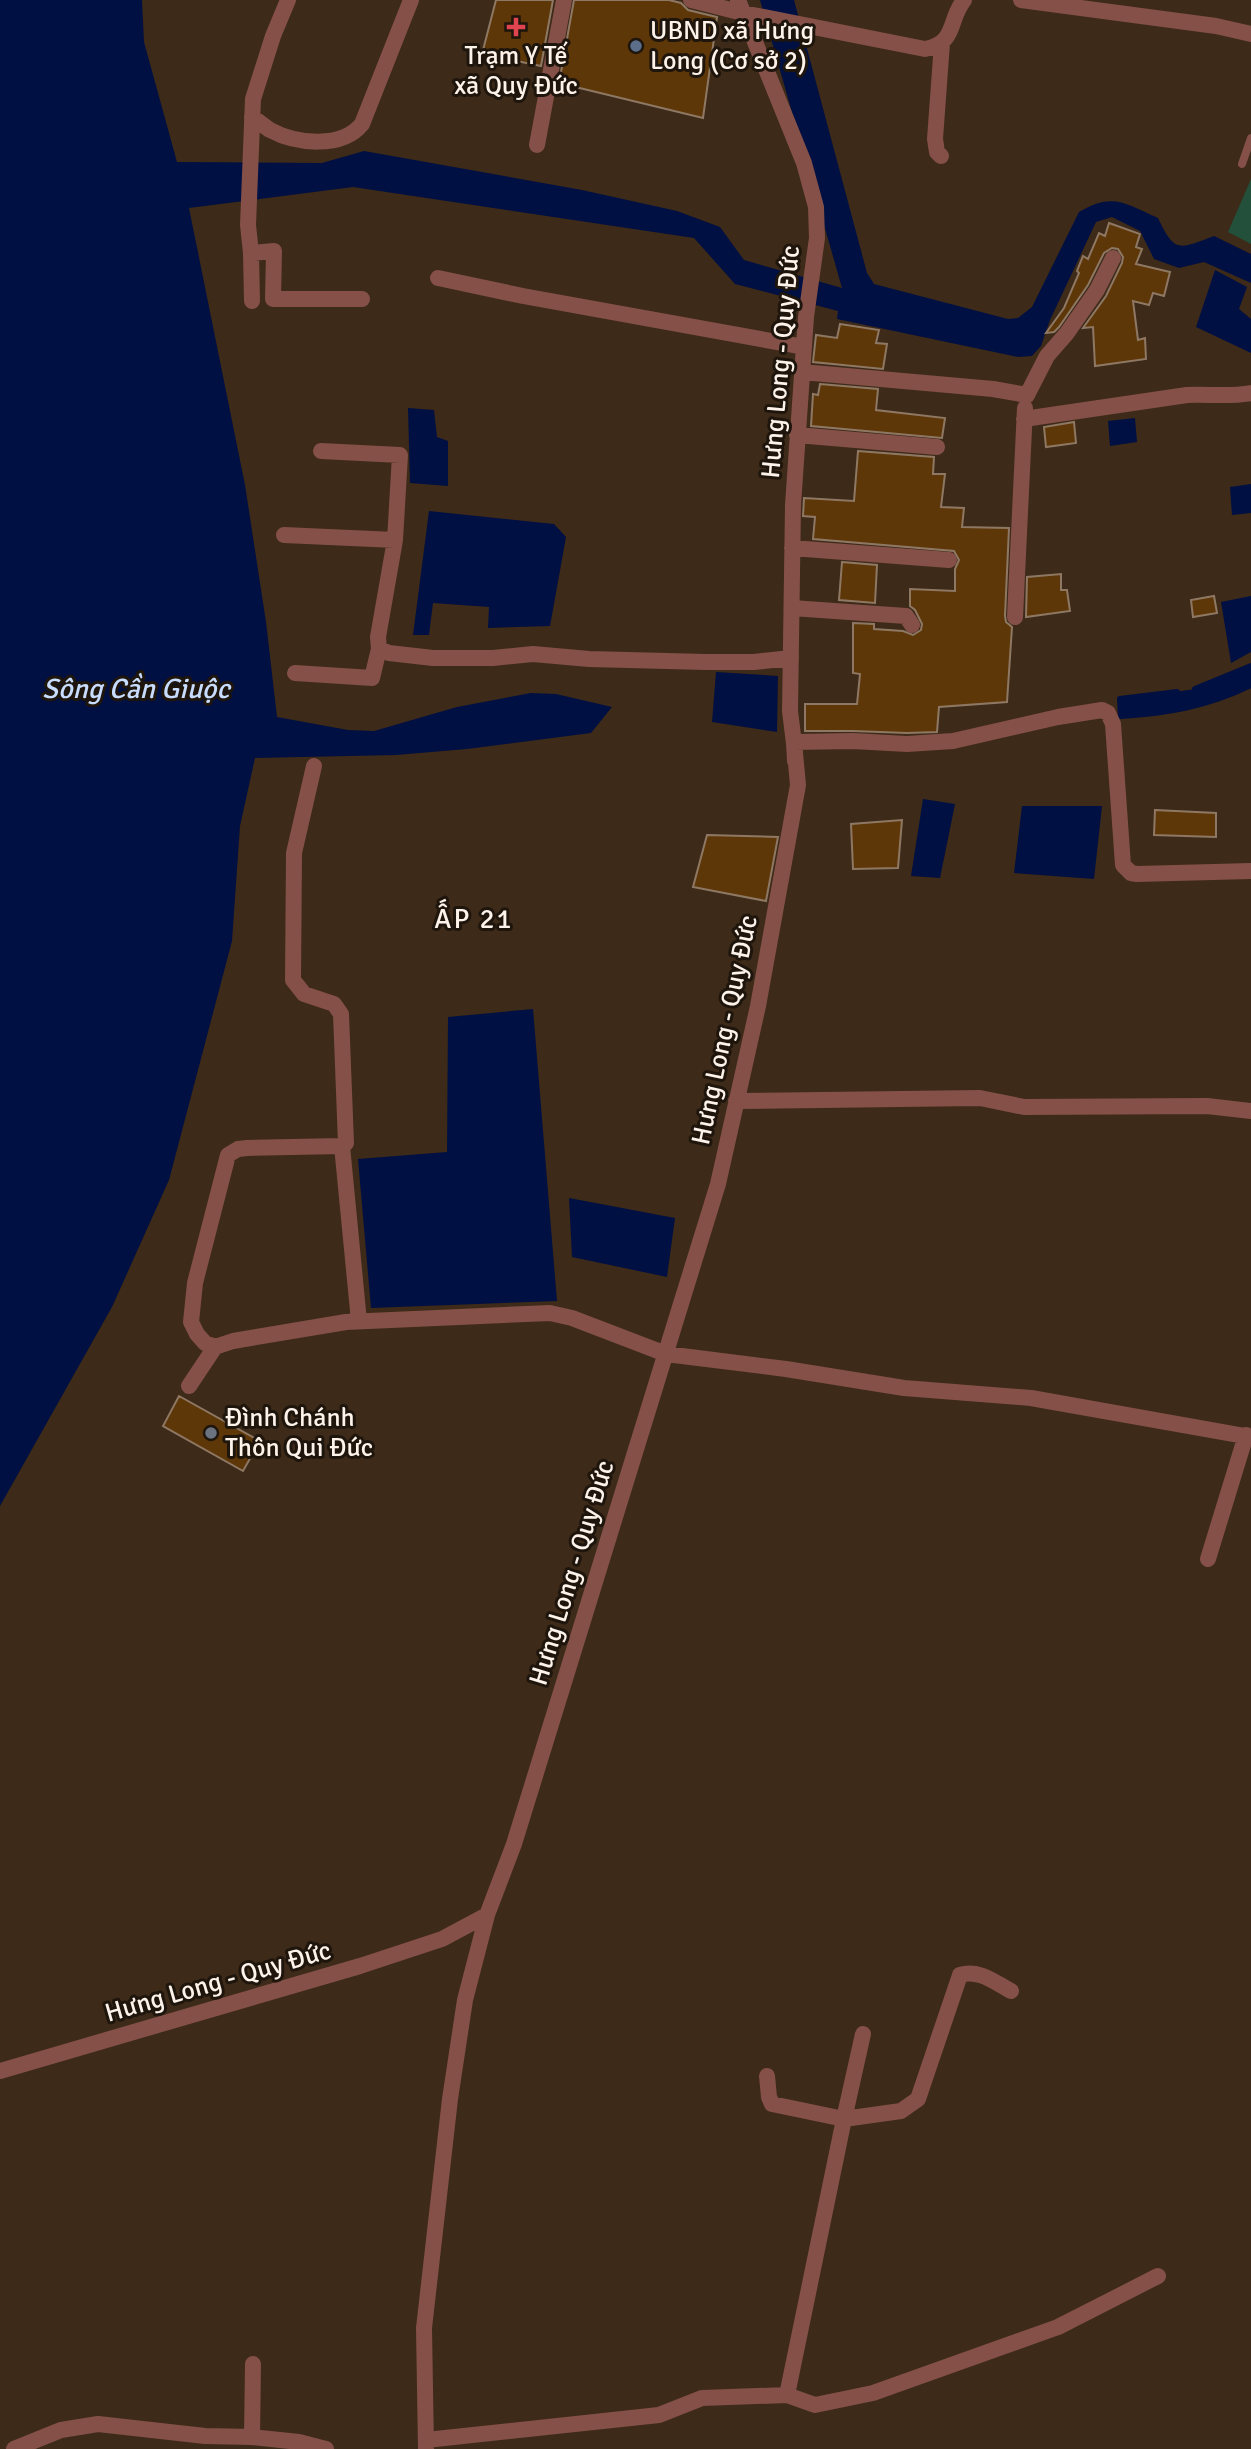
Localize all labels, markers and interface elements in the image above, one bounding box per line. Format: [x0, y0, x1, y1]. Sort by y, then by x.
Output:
place label: UBND xã Hưng Long (Cơ sở 2) [650, 15, 814, 77]
marker: Trạm Y Tế xã Quy Đức [506, 17, 526, 37]
marker: UBND xã Hưng Long (Cơ sở 2) [628, 38, 644, 54]
place label: Trạm Y Tế xã Quy Đức [454, 40, 578, 102]
street label: Hưng Long - Quy Đức [755, 244, 807, 480]
water label: Sông Cần Giuộc [42, 672, 231, 706]
district label: ẤP 21 [434, 898, 514, 936]
street label: Hưng Long - Quy Đức [685, 912, 765, 1148]
place label: Đình Chánh Thôn Qui Đức [225, 1402, 373, 1464]
marker: Đình Chánh Thôn Qui Đức [203, 1425, 219, 1441]
street label: Hưng Long - Quy Đức [523, 1457, 621, 1689]
street label: Hưng Long - Quy Đức [101, 1934, 335, 2030]

